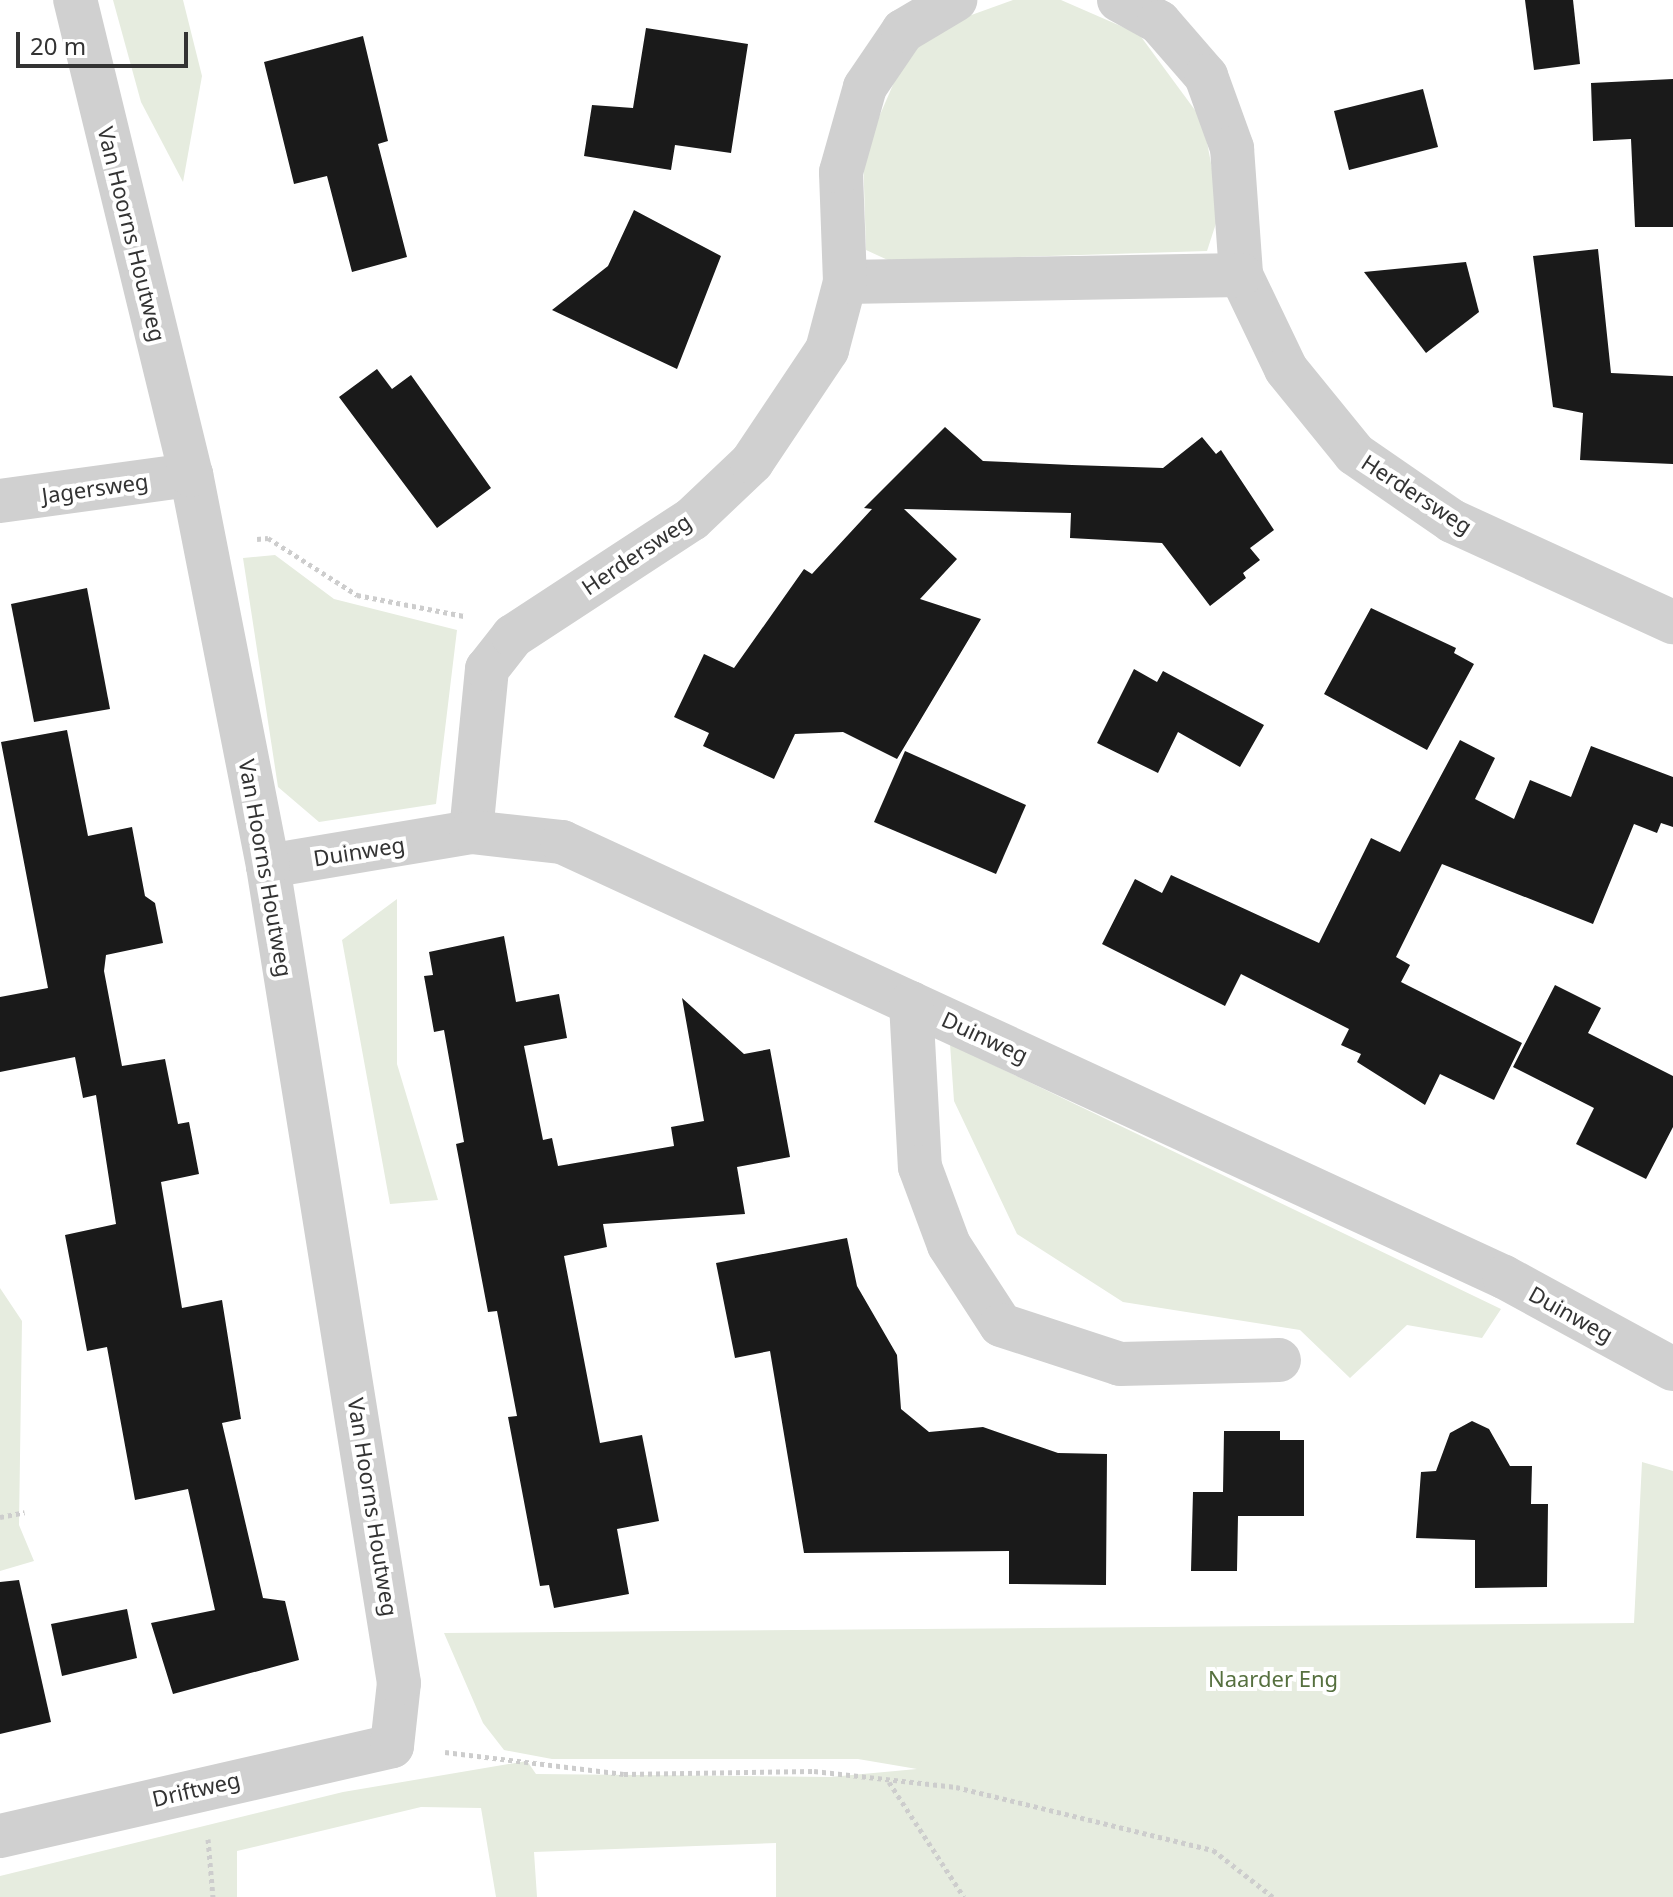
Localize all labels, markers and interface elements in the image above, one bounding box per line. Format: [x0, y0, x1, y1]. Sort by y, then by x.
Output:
scale bar [20, 16, 192, 66]
text: 20 m [30, 29, 86, 62]
street label: Van Hoorns Houtweg [93, 124, 171, 344]
street label: Herdersweg [1357, 449, 1477, 539]
street label: Jagersweg [40, 467, 150, 509]
street label: Herdersweg [576, 508, 696, 600]
street label: Van Hoorns Houtweg [234, 757, 298, 979]
street label: Duinweg [311, 831, 407, 871]
street label: Duinweg [938, 1006, 1032, 1068]
street label: Duinweg [1524, 1280, 1618, 1348]
street label: Van Hoorns Houtweg [343, 1396, 403, 1618]
park label: Naarder Eng [1208, 1666, 1338, 1692]
street label: Driftweg [149, 1766, 243, 1812]

